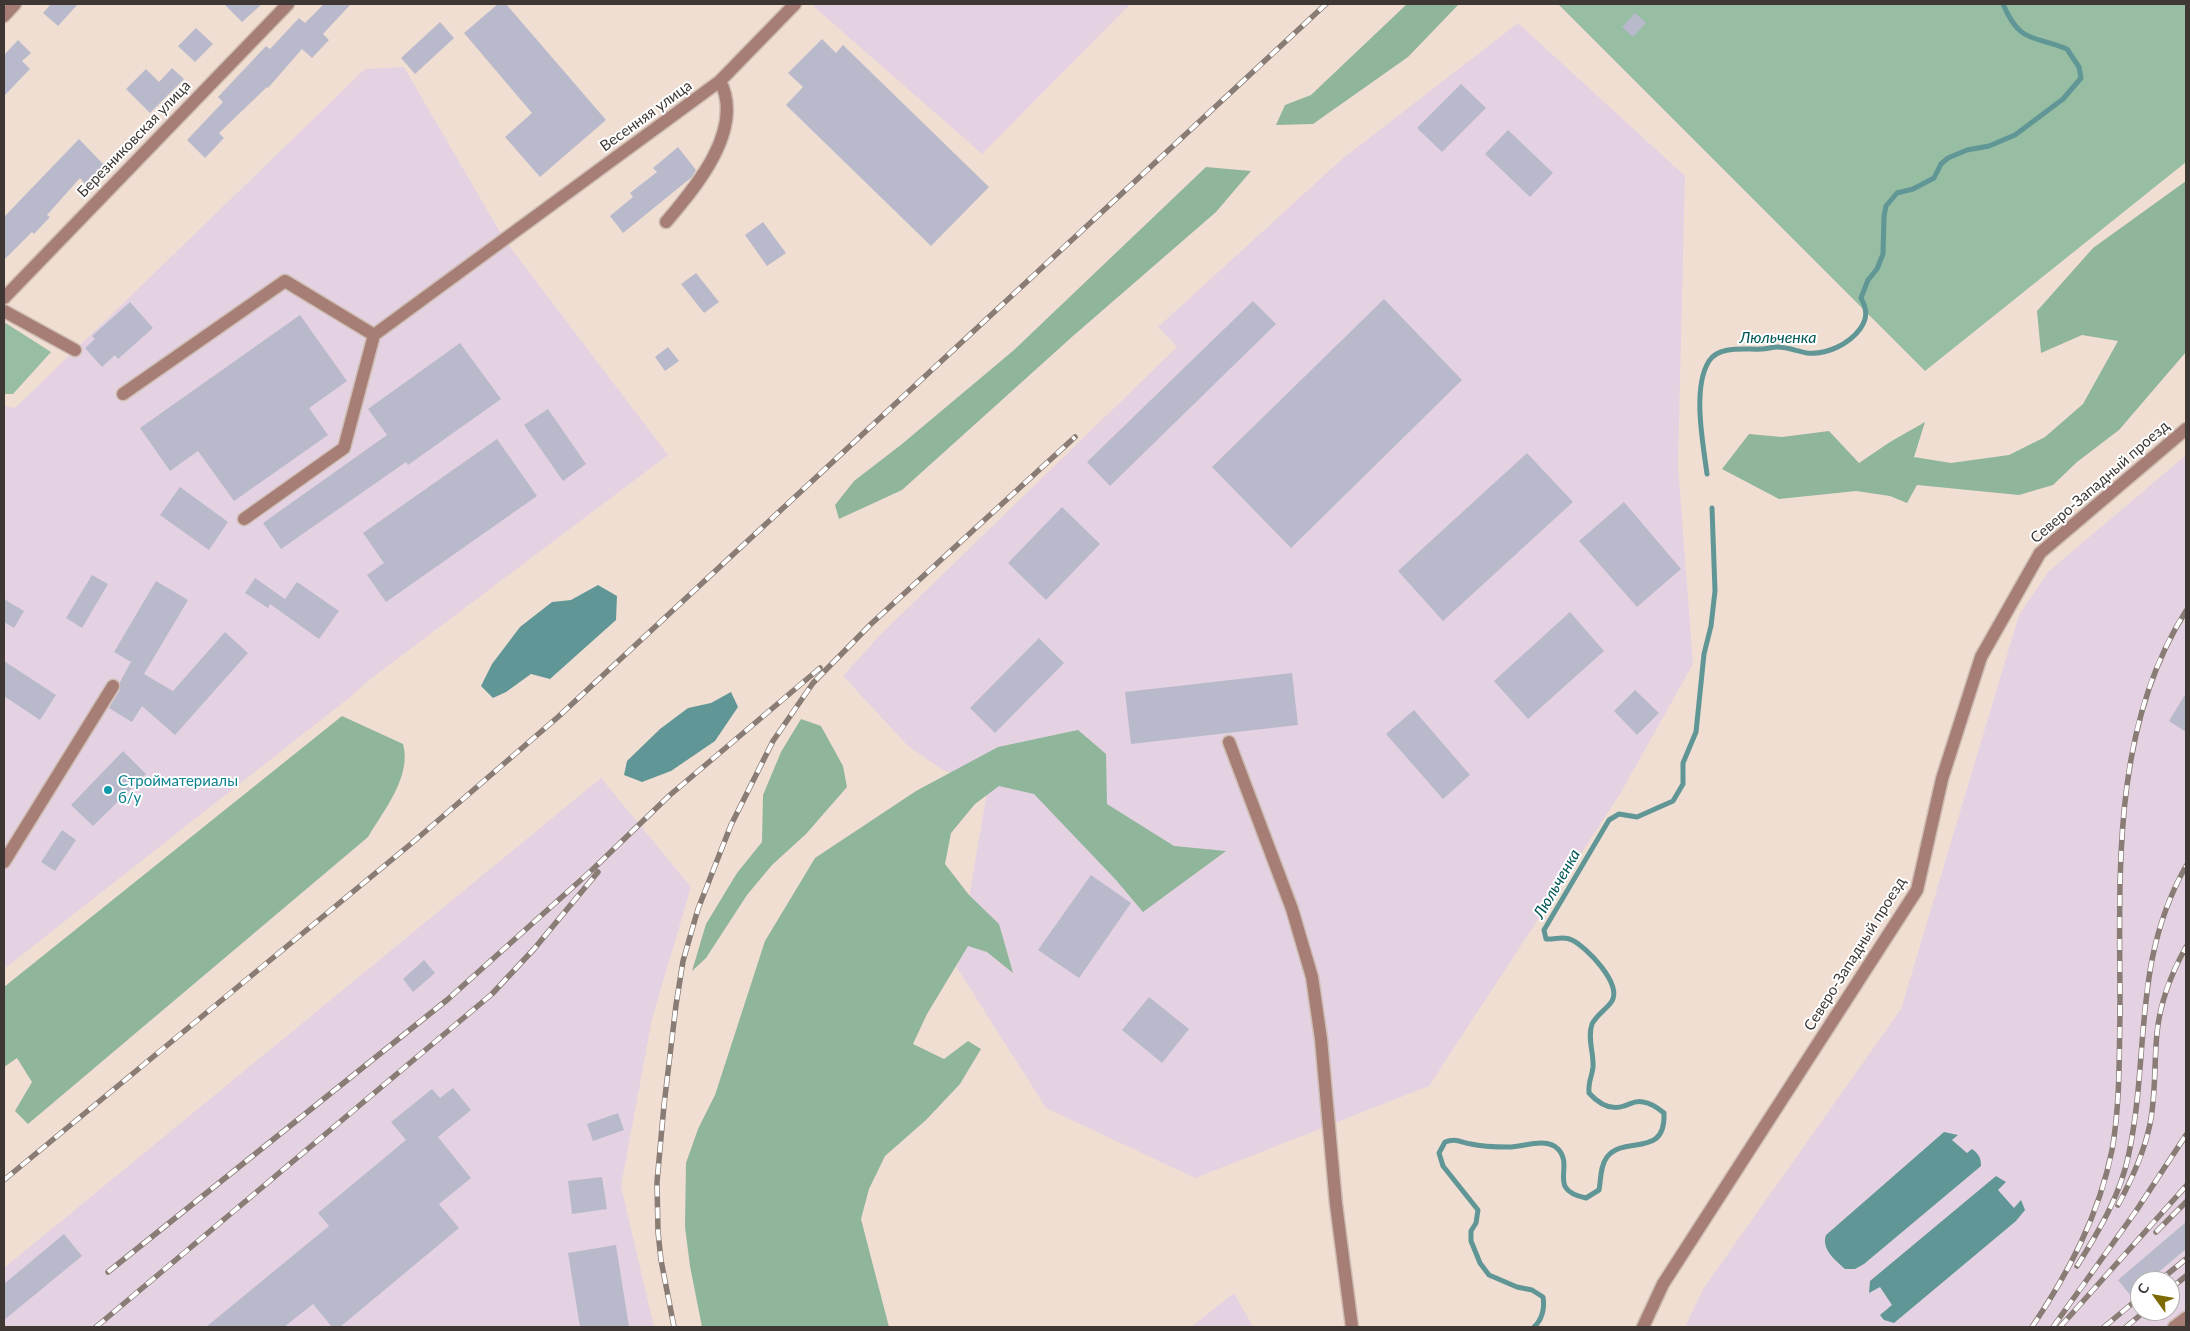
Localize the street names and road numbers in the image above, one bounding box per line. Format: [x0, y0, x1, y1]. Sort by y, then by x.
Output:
street label: Березниковская улица [74, 77, 194, 201]
street label: Весенняя улица [597, 77, 695, 155]
street label: Северо-Западный проезд [2027, 417, 2173, 547]
street label: Северо-Западный проезд [1800, 874, 1910, 1034]

